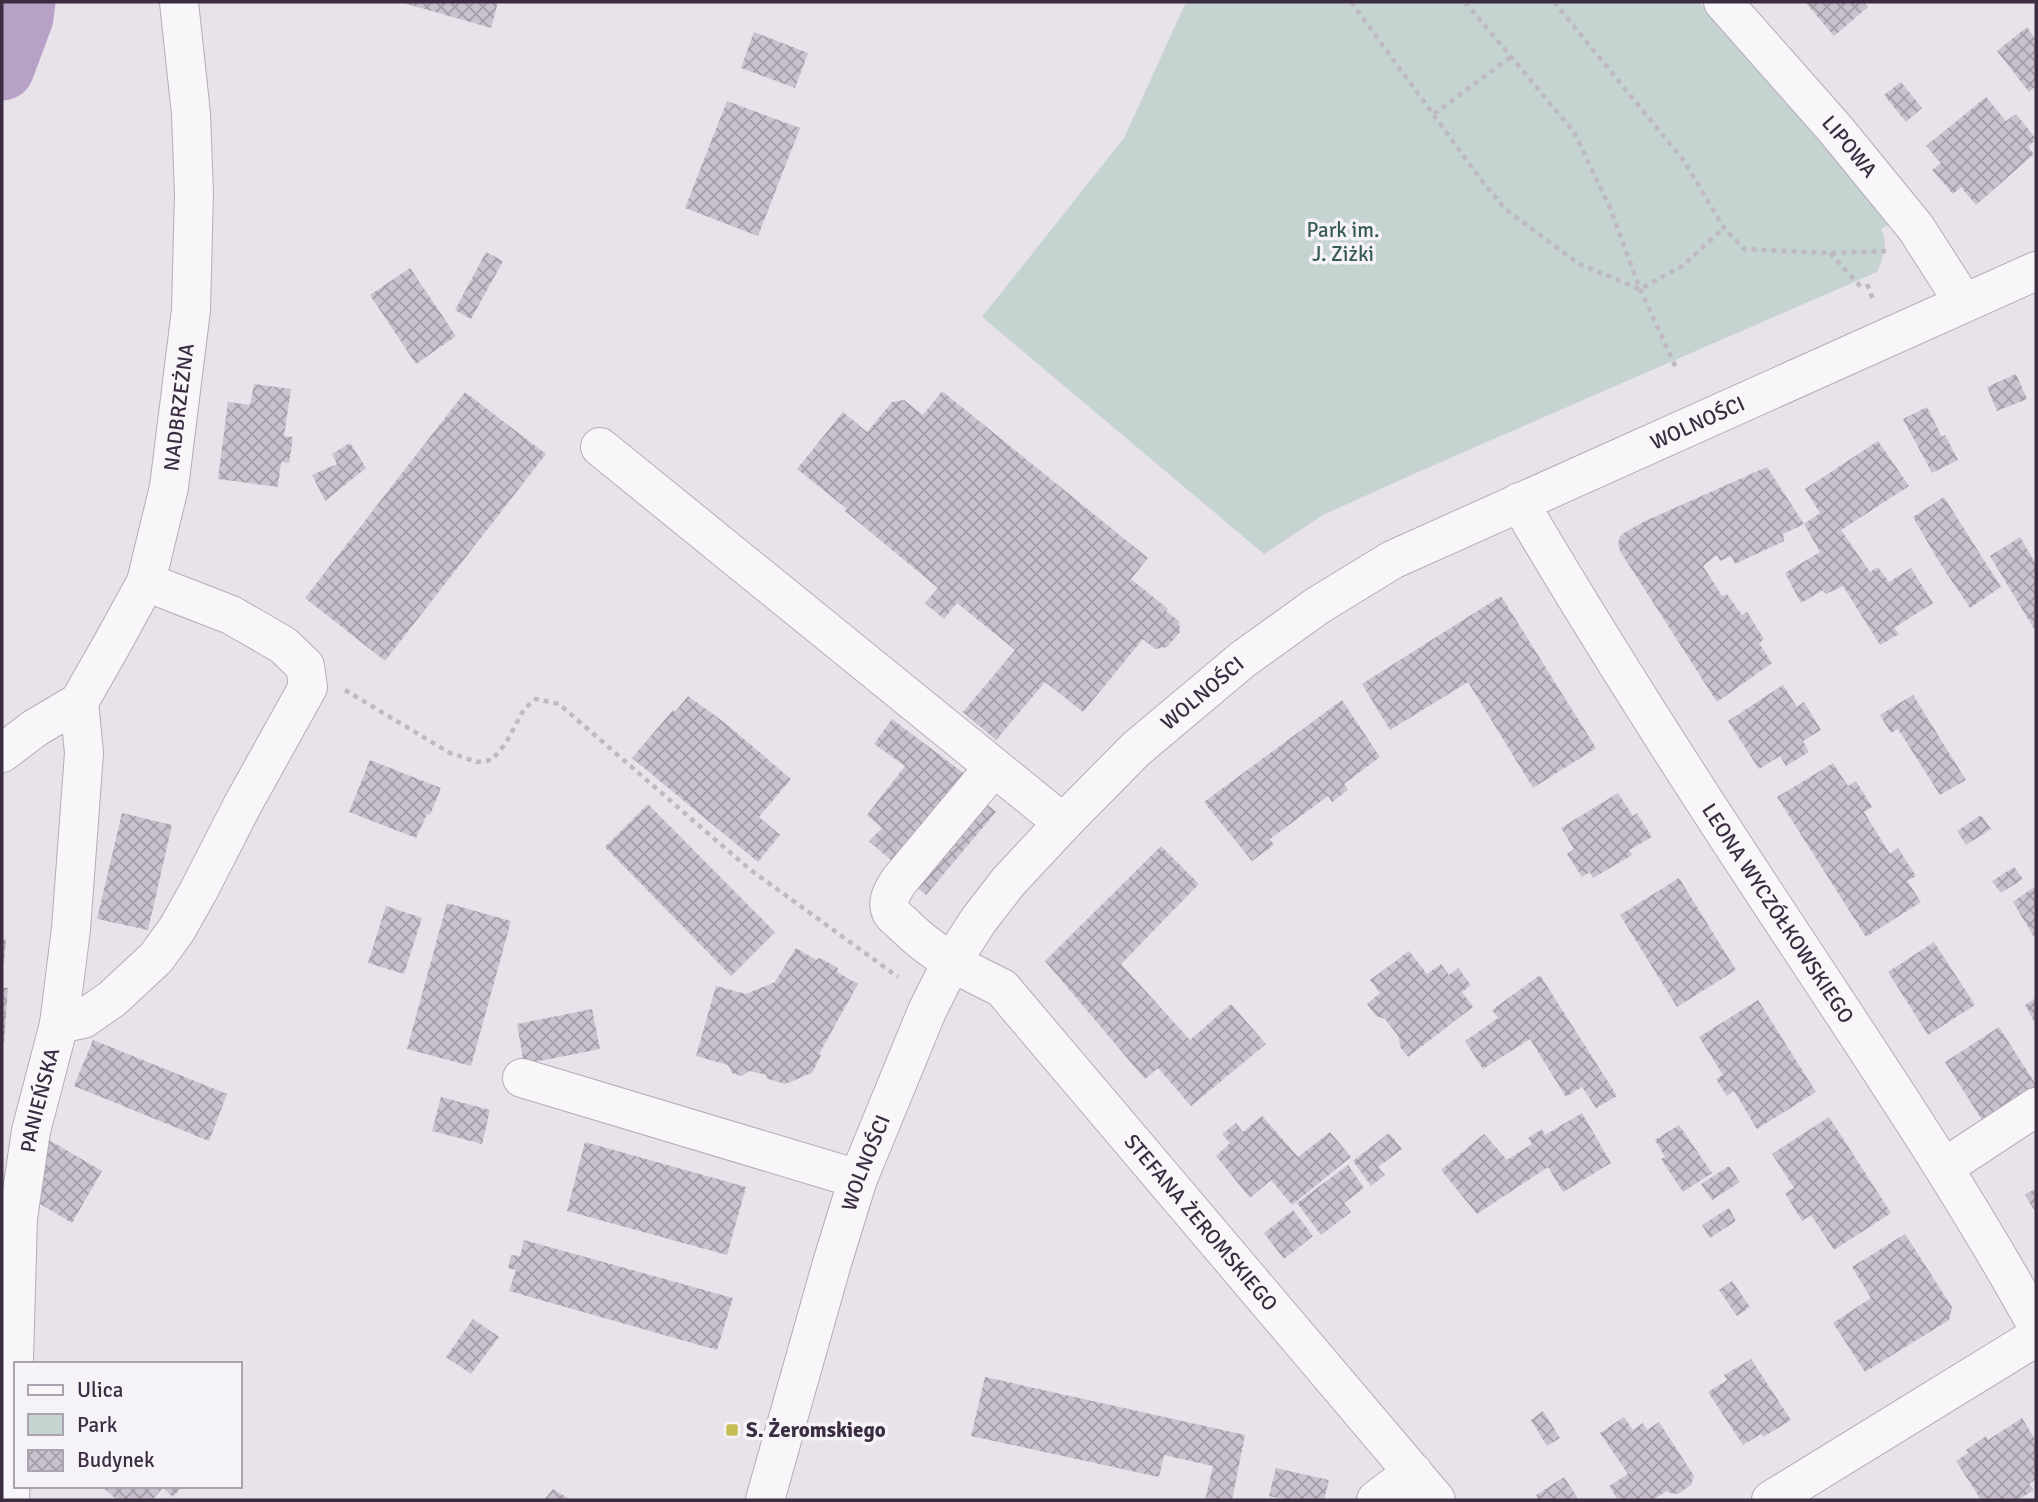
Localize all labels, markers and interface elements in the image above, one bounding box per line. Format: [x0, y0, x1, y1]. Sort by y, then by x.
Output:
street label: LIPOWA [1816, 110, 1883, 183]
park label: Park im. J. Ziżki [1307, 217, 1379, 267]
street label: NADBRZEŻNA [158, 342, 200, 473]
street label: WOLNOŚCI [1646, 390, 1749, 455]
street label: WOLNOŚCI [1155, 651, 1249, 736]
street label: LEONA WYCZÓŁKOWSKIEGO [1696, 798, 1860, 1028]
street label: PANIEŃSKA [15, 1045, 65, 1154]
street label: WOLNOŚCI [836, 1111, 896, 1214]
street label: STEFANA ŻEROMSKIEGO [1119, 1129, 1283, 1316]
legend [14, 1362, 242, 1488]
text: Ulica [77, 1377, 123, 1403]
text: Park [77, 1412, 118, 1438]
place label: S. Żeromskiego [746, 1417, 886, 1443]
marker: S. Żeromskiego [724, 1422, 740, 1438]
text: Budynek [77, 1447, 155, 1473]

